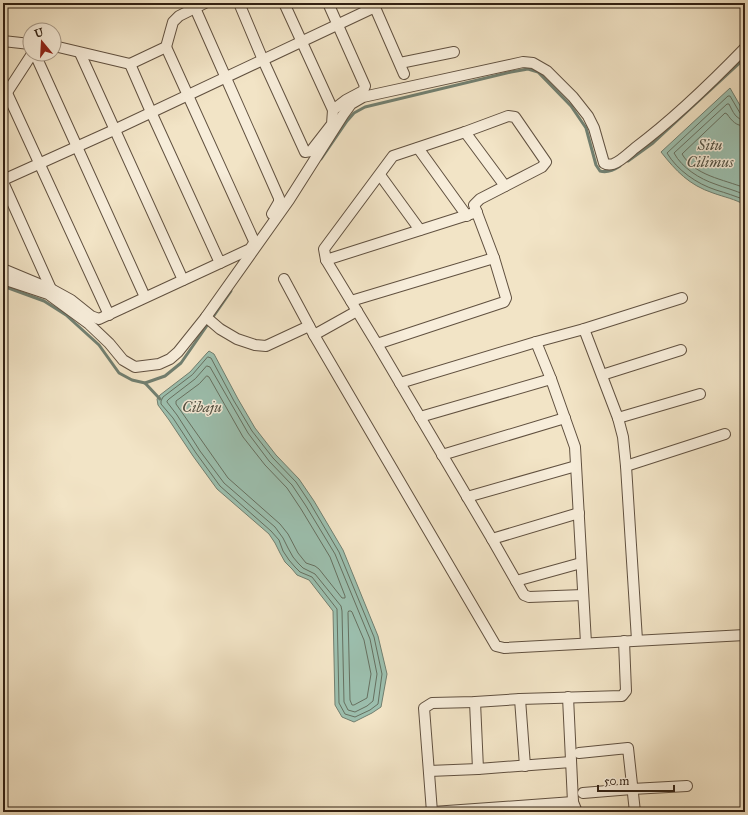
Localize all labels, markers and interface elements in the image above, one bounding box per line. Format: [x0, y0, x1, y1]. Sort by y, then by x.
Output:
north arrow [22, 22, 62, 62]
text: U [33, 25, 46, 40]
water label: Situ Cilimus [687, 136, 734, 171]
water label: Cibaju [182, 398, 222, 416]
scale bar [598, 767, 674, 793]
text: 50 m [604, 774, 629, 788]

